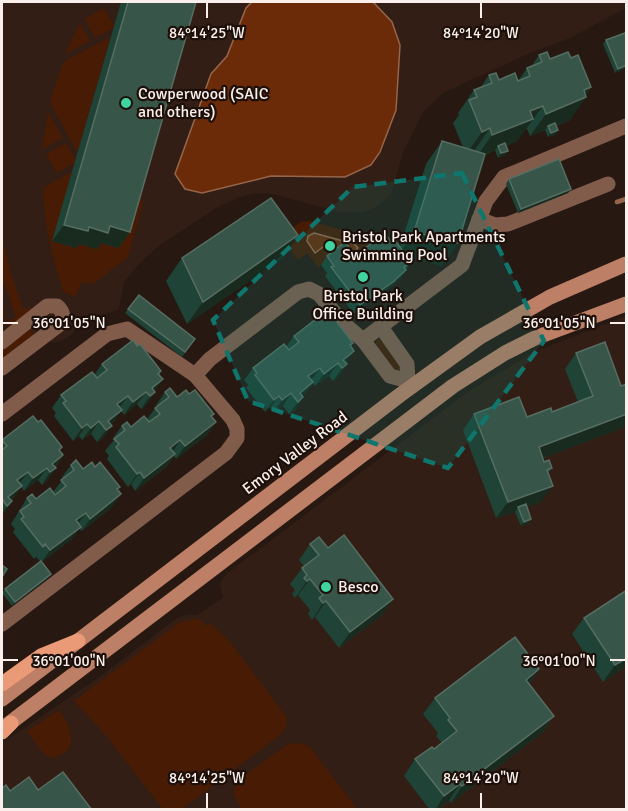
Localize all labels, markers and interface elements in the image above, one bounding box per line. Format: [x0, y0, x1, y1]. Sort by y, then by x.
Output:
text: 84°14'25"W [169, 24, 245, 42]
text: 84°14'20"W [443, 24, 519, 42]
place label: Cowperwood (SAIC and others) [138, 84, 269, 122]
marker: Cowperwood (SAIC and others) [119, 96, 133, 110]
place label: Bristol Park Apartments Swimming Pool [342, 227, 506, 265]
marker: Bristol Park Apartments Swimming Pool [323, 239, 337, 253]
marker: Bristol Park Office Building [356, 270, 370, 284]
place label: Bristol Park Office Building [313, 286, 414, 324]
text: 36°01'05"N [32, 314, 106, 332]
text: 36°01'05"N [522, 314, 596, 332]
street label: Emory Valley Road [239, 407, 351, 499]
place label: Besco [338, 577, 378, 597]
marker: Besco [319, 580, 333, 594]
text: 36°01'00"N [32, 652, 106, 670]
text: 36°01'00"N [522, 652, 596, 670]
text: 84°14'25"W [169, 769, 245, 787]
text: 84°14'20"W [443, 769, 519, 787]

